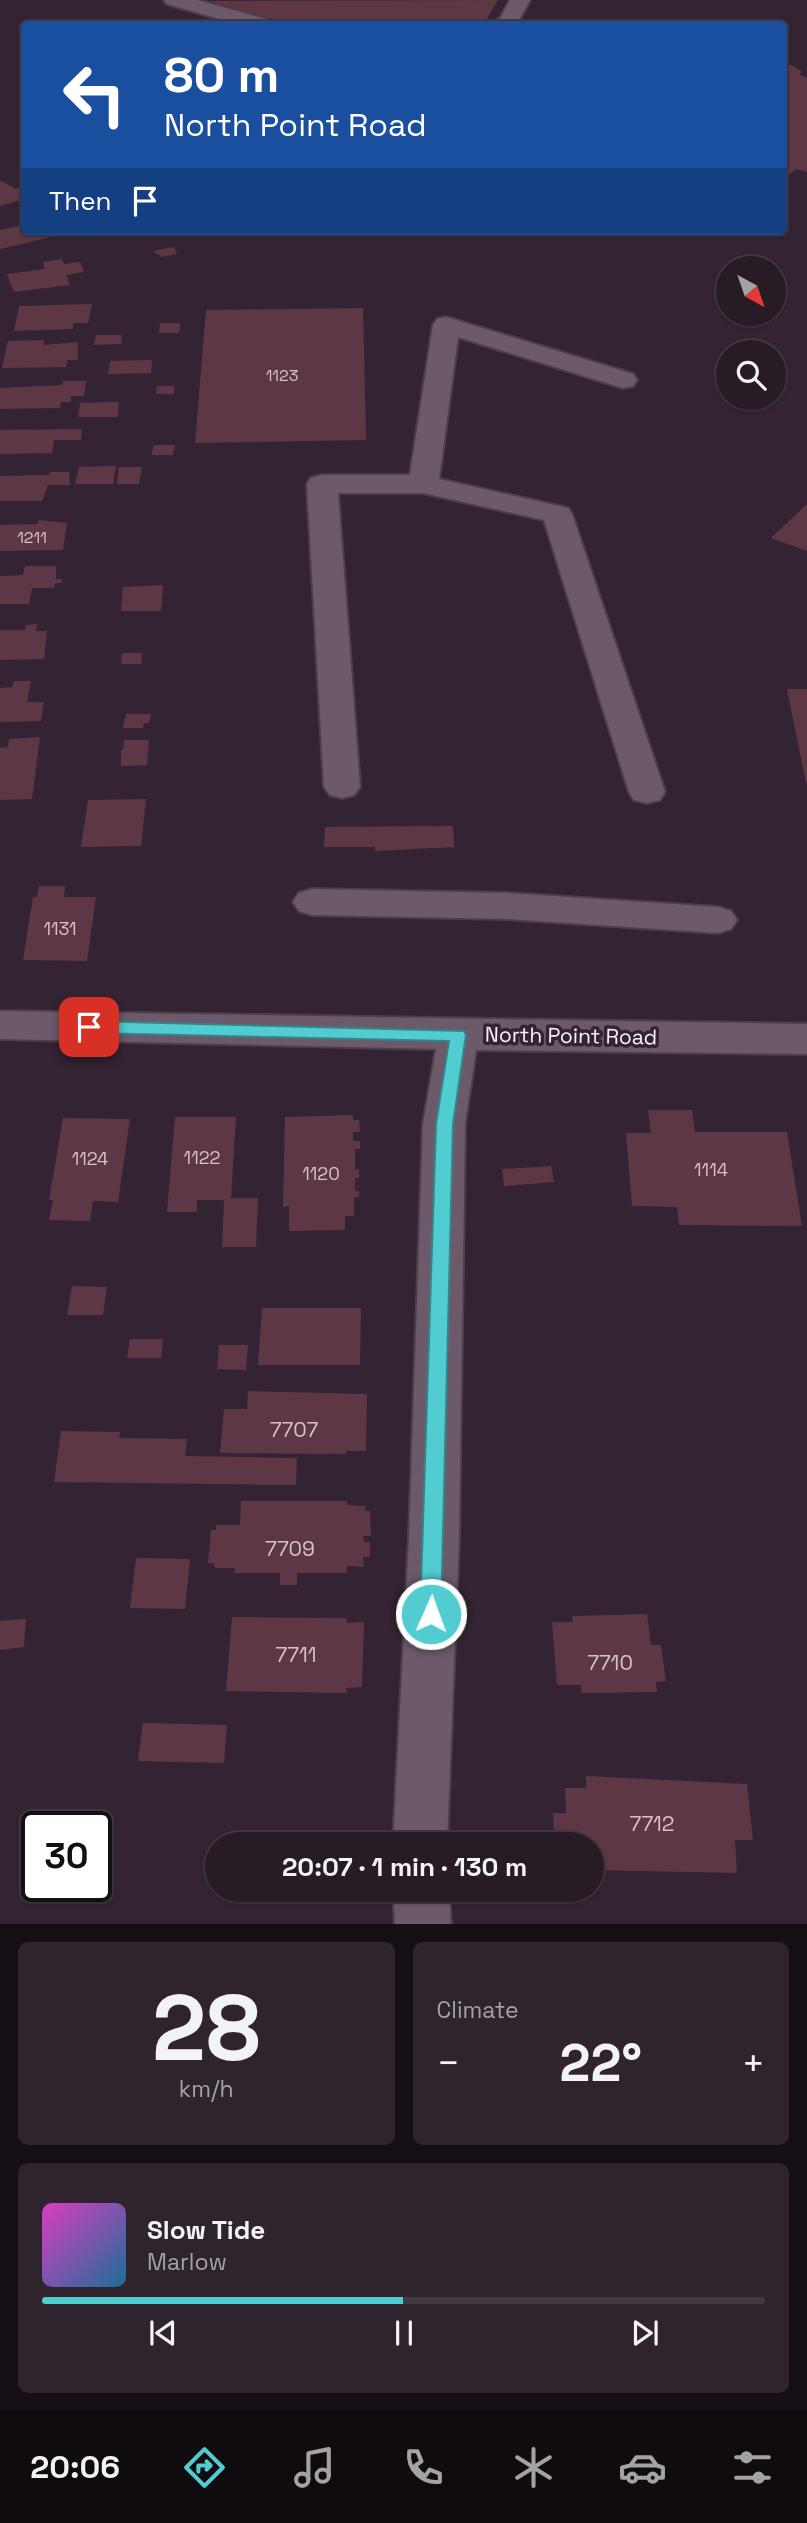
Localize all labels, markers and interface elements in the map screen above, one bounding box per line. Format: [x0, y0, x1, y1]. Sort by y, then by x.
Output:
text: 80 m [164, 44, 279, 106]
icon: left [49, 49, 140, 140]
text: North Point Road [164, 105, 427, 145]
icon: arrive [126, 182, 164, 220]
text: Then [49, 184, 112, 218]
north arrow [716, 256, 786, 326]
map controls [716, 256, 786, 410]
button: search [716, 340, 786, 410]
house number: 1123 [266, 365, 298, 386]
house number: 1211 [17, 527, 47, 548]
house number: 1131 [43, 917, 77, 940]
pin [59, 997, 119, 1057]
icon: arrive [70, 1008, 108, 1046]
street label: North Point Road [485, 1020, 657, 1051]
house number: 1122 [184, 1146, 220, 1169]
house number: 1124 [72, 1147, 108, 1170]
house number: 1114 [694, 1158, 728, 1181]
house number: 1120 [302, 1162, 340, 1185]
house number: 7707 [270, 1416, 318, 1443]
house number: 7709 [265, 1535, 315, 1562]
position arrow [394, 1577, 468, 1651]
house number: 7711 [275, 1641, 317, 1668]
house number: 7710 [587, 1649, 633, 1676]
house number: 7712 [630, 1810, 674, 1837]
speed limit sign: 30 [21, 1811, 112, 1902]
text: 20:07 · 1 min · 130 m [282, 1850, 527, 1884]
text: 28 [152, 1970, 261, 2087]
text: Climate [437, 1995, 519, 2025]
text: 22° [560, 2030, 642, 2096]
text: − [437, 2039, 460, 2087]
text: + [741, 2039, 765, 2087]
text: km/h [179, 2074, 234, 2104]
text: Slow Tide [147, 2213, 265, 2247]
text: Marlow [147, 2247, 227, 2277]
icon: previous [144, 2314, 182, 2352]
icon: pause [385, 2314, 423, 2352]
icon: next [626, 2314, 664, 2352]
icon: directions [180, 2443, 229, 2492]
icon: music [290, 2443, 339, 2492]
icon: phone [399, 2443, 448, 2492]
icon: climate [509, 2443, 558, 2492]
icon: car [618, 2443, 667, 2492]
icon: filters [728, 2443, 777, 2492]
text: 20:06 [30, 2447, 120, 2487]

